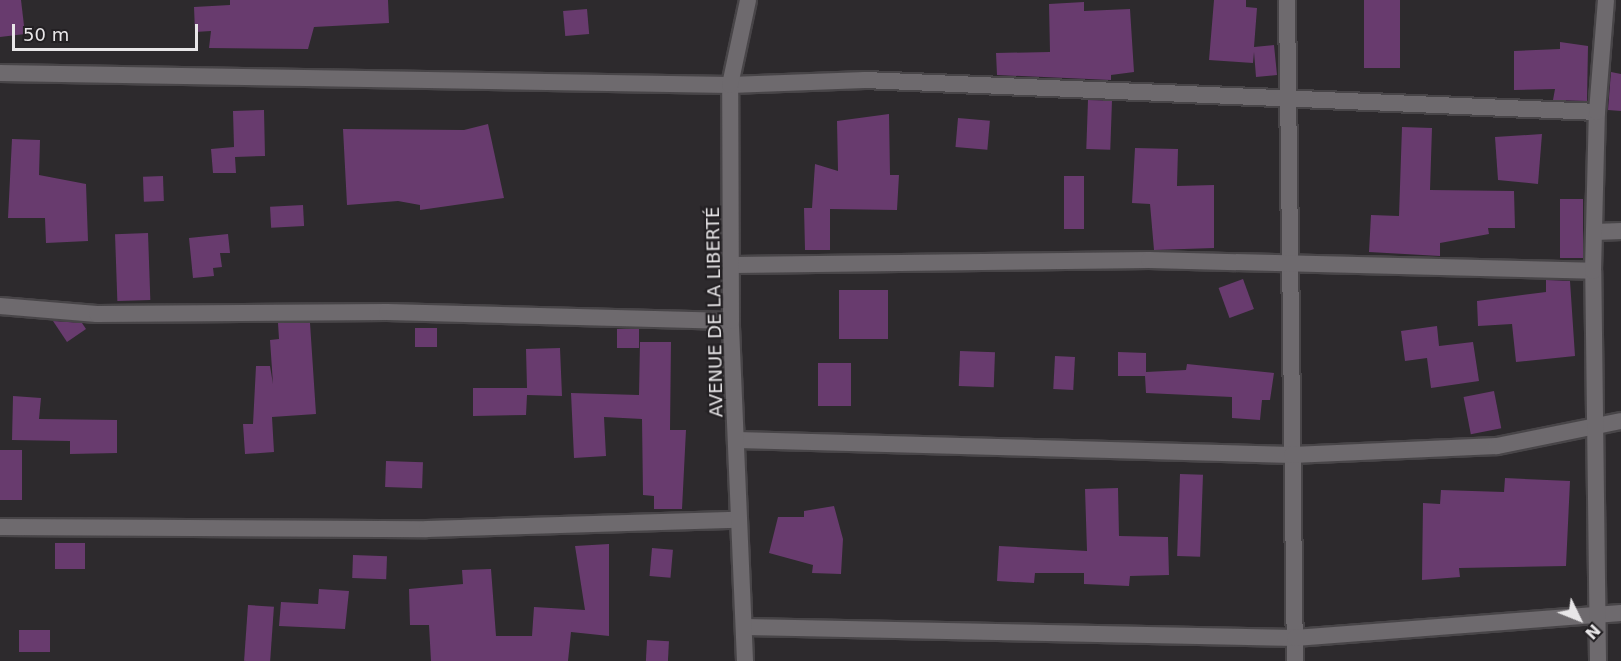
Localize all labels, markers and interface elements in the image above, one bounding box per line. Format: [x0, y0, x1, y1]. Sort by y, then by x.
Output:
scale bar [15, 12, 201, 50]
text: 50 m [23, 24, 69, 45]
street label: AVENUE DE LA LIBERTÉ [702, 207, 728, 417]
north arrow [1549, 589, 1609, 649]
text: N [1581, 620, 1604, 643]

